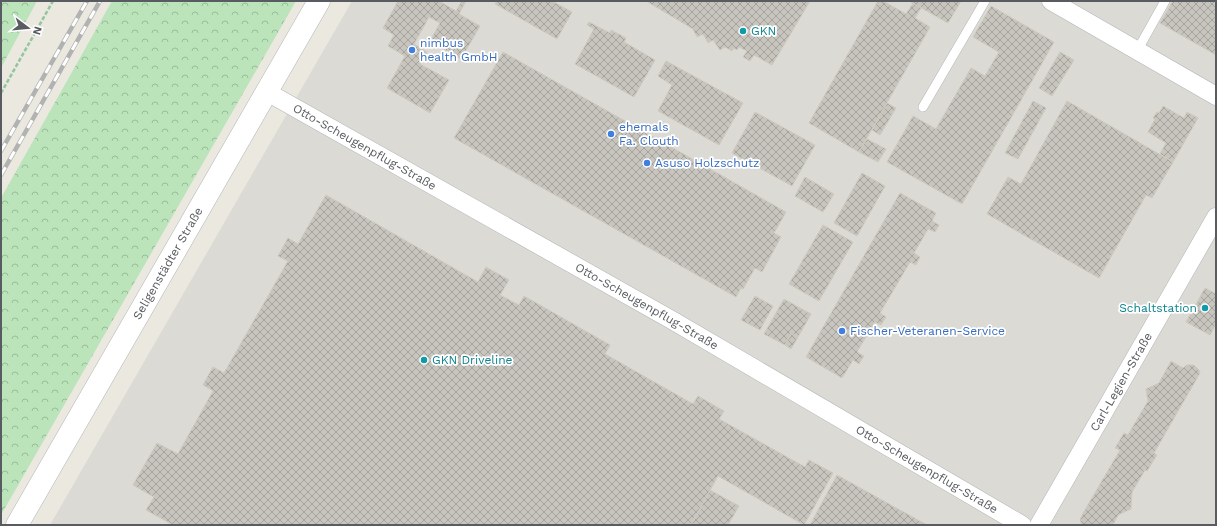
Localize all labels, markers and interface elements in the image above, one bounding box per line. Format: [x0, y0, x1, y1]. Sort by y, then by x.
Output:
north arrow [8, 8, 48, 48]
place label: GKN [751, 24, 776, 38]
text: N [30, 25, 45, 36]
marker: GKN [738, 26, 748, 36]
place label: nimbus health GmbH [420, 36, 497, 64]
marker: nimbus health GmbH [407, 45, 417, 55]
street label: Otto-Scheugenpflug-Straße [290, 101, 439, 193]
place label: ehemals Fa. Clouth [619, 120, 679, 148]
marker: ehemals Fa. Clouth [606, 129, 616, 139]
place label: Asuso Holzschutz [655, 156, 760, 170]
marker: Asuso Holzschutz [642, 158, 652, 168]
street label: Seligenstädter Straße [130, 205, 206, 322]
street label: Otto-Scheugenpflug-Straße [573, 260, 721, 353]
place label: Schaltstation [1119, 301, 1197, 315]
marker: Schaltstation [1200, 303, 1210, 313]
place label: Fischer-Veteranen-Service [850, 324, 1005, 338]
marker: Fischer-Veteranen-Service [837, 326, 847, 336]
street label: Carl-Legien-Straße [1087, 330, 1155, 434]
place label: GKN Driveline [432, 353, 513, 367]
marker: GKN Driveline [419, 355, 429, 365]
street label: Otto-Scheugenpflug-Straße [853, 422, 1000, 516]

